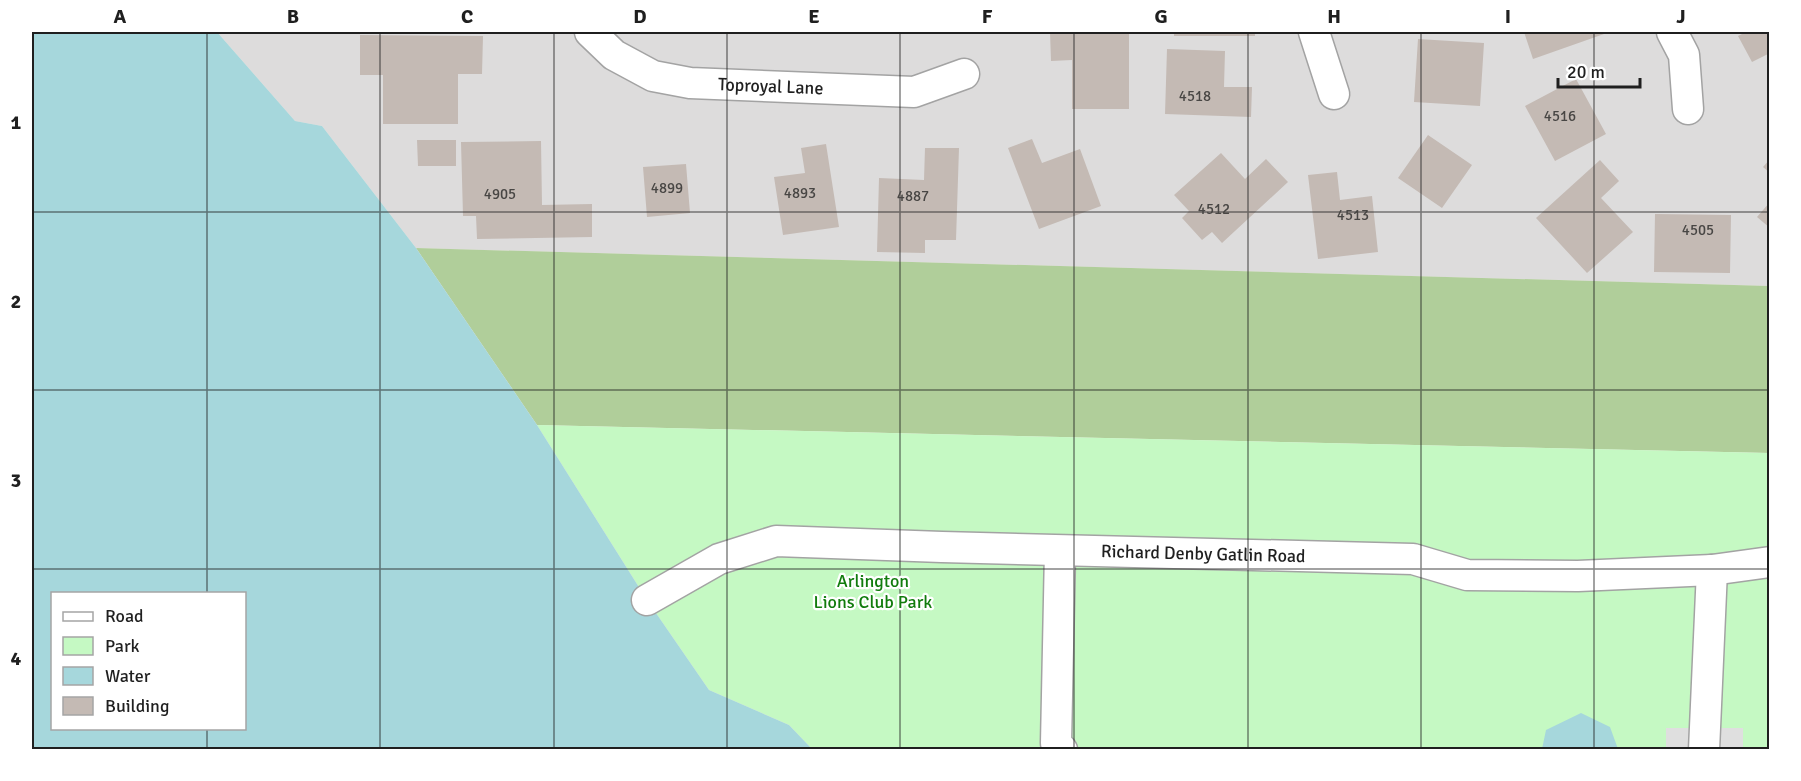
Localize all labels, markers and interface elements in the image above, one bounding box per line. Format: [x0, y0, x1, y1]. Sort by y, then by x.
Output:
text: A [114, 4, 127, 29]
text: B [287, 4, 299, 29]
text: C [461, 4, 473, 29]
text: D [633, 4, 647, 29]
text: E [808, 4, 820, 29]
text: F [982, 4, 993, 29]
text: G [1154, 4, 1168, 29]
text: H [1327, 4, 1341, 29]
text: I [1505, 4, 1511, 29]
text: J [1676, 4, 1686, 29]
scale bar [1558, 51, 1640, 89]
text: 20 m [1567, 61, 1605, 83]
street label: Toproyal Lane [718, 73, 824, 99]
house number: 4518 [1179, 87, 1211, 105]
house number: 4516 [1544, 107, 1576, 125]
text: 1 [11, 110, 22, 135]
house number: 4899 [651, 179, 683, 197]
house number: 4893 [784, 184, 816, 202]
house number: 4905 [484, 185, 516, 203]
house number: 4887 [897, 187, 929, 205]
house number: 4512 [1198, 200, 1230, 218]
house number: 4513 [1337, 206, 1369, 224]
house number: 4505 [1682, 221, 1714, 239]
text: 2 [11, 289, 21, 314]
text: 3 [11, 468, 21, 493]
street label: Richard Denby Gatlin Road [1101, 540, 1306, 567]
park label: Arlington Lions Club Park [814, 570, 932, 613]
legend [51, 592, 246, 730]
text: Road [105, 605, 144, 627]
text: Park [105, 635, 140, 657]
text: 4 [11, 646, 22, 671]
text: Water [105, 665, 151, 687]
text: Building [105, 695, 169, 717]

